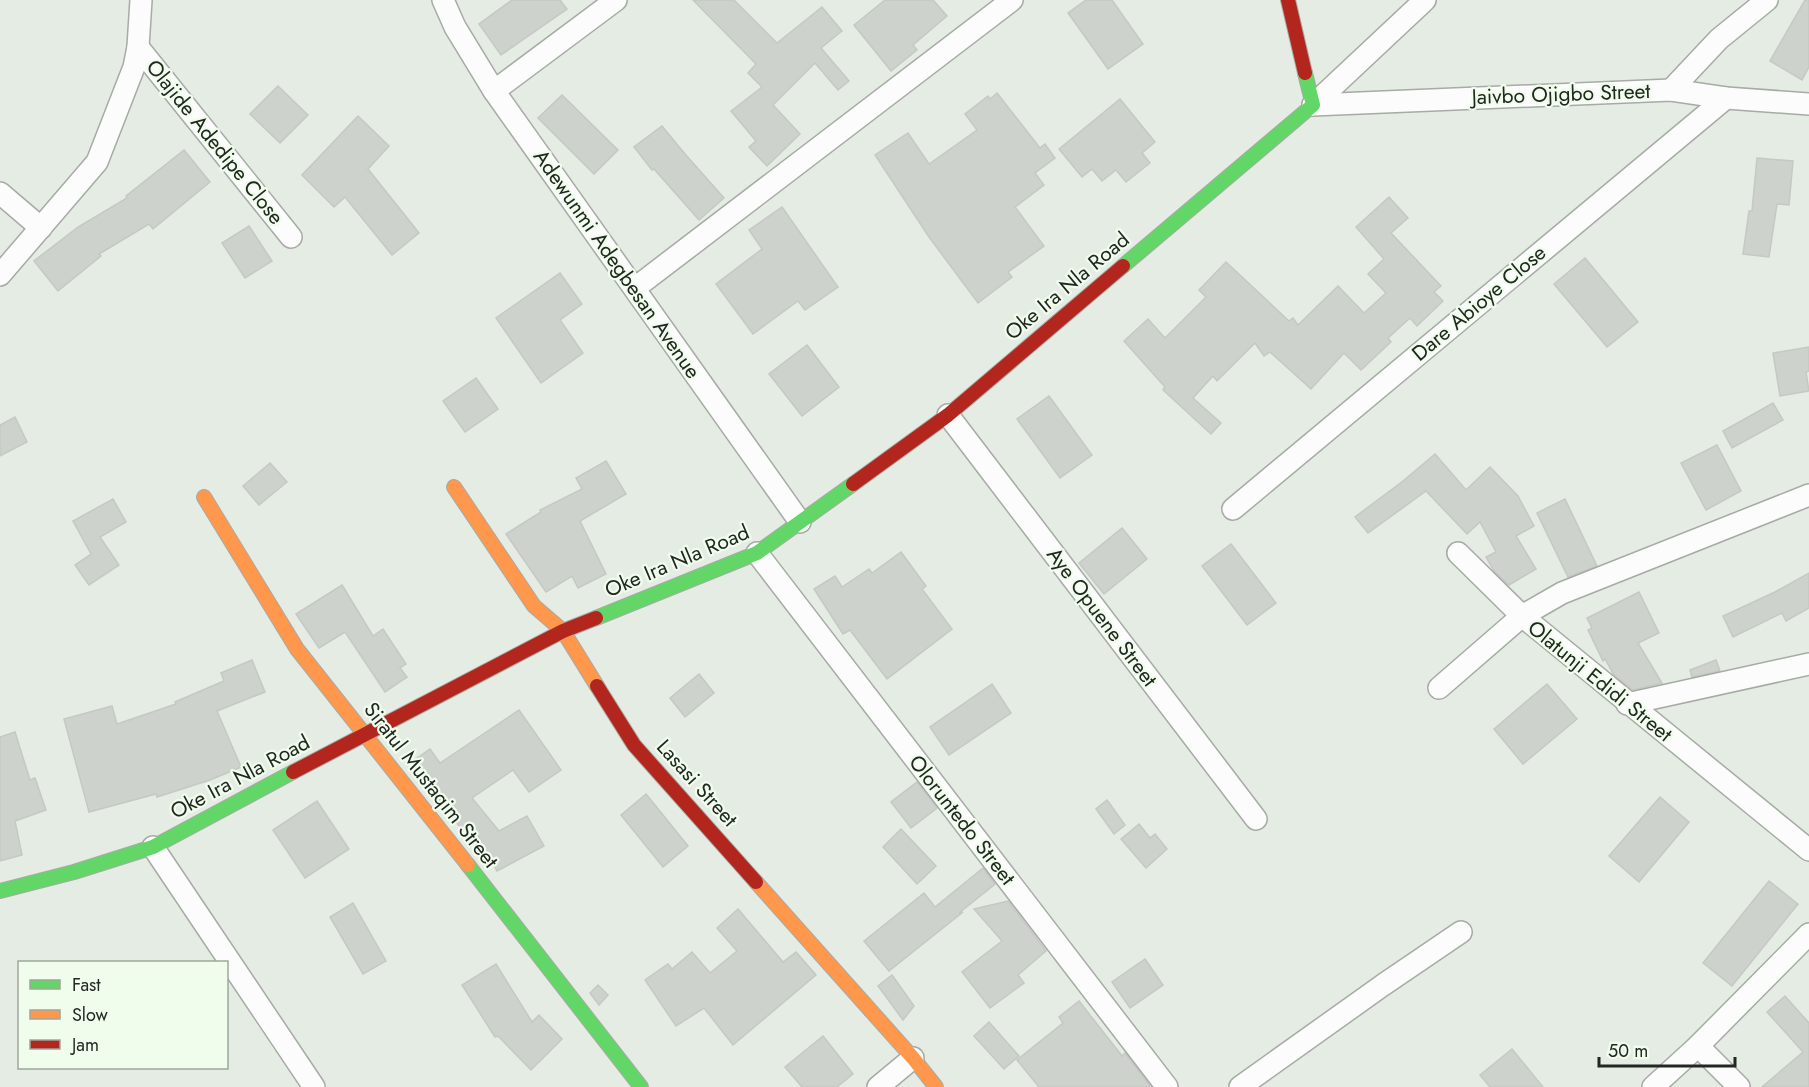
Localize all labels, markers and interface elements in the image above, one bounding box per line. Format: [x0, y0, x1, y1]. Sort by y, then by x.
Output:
street label: Olajide Adedipe Close [139, 53, 291, 231]
street label: Jaivbo Ojigbo Street [1468, 76, 1651, 112]
street label: Adewunmi Adegbesan Avenue [526, 143, 708, 385]
street label: Oke Ira Nla Road [998, 225, 1136, 347]
street label: Dare Abioye Close [1405, 238, 1553, 368]
street label: Oke Ira Nla Road [600, 517, 754, 605]
street label: Aye Opuene Street [1040, 541, 1164, 693]
street label: Olatunji Edidi Street [1521, 613, 1679, 749]
street label: Siratul Mustaqim Street [357, 696, 505, 874]
street label: Oke Ira Nla Road [165, 728, 315, 826]
street label: Lasasi Street [650, 733, 744, 833]
street label: Oloruntedo Street [902, 749, 1022, 891]
legend [18, 961, 228, 1069]
text: Fast [72, 972, 101, 998]
text: Slow [72, 1002, 109, 1028]
scale bar [1599, 1030, 1736, 1068]
text: Jam [70, 1032, 99, 1058]
text: 50 m [1608, 1038, 1648, 1064]

